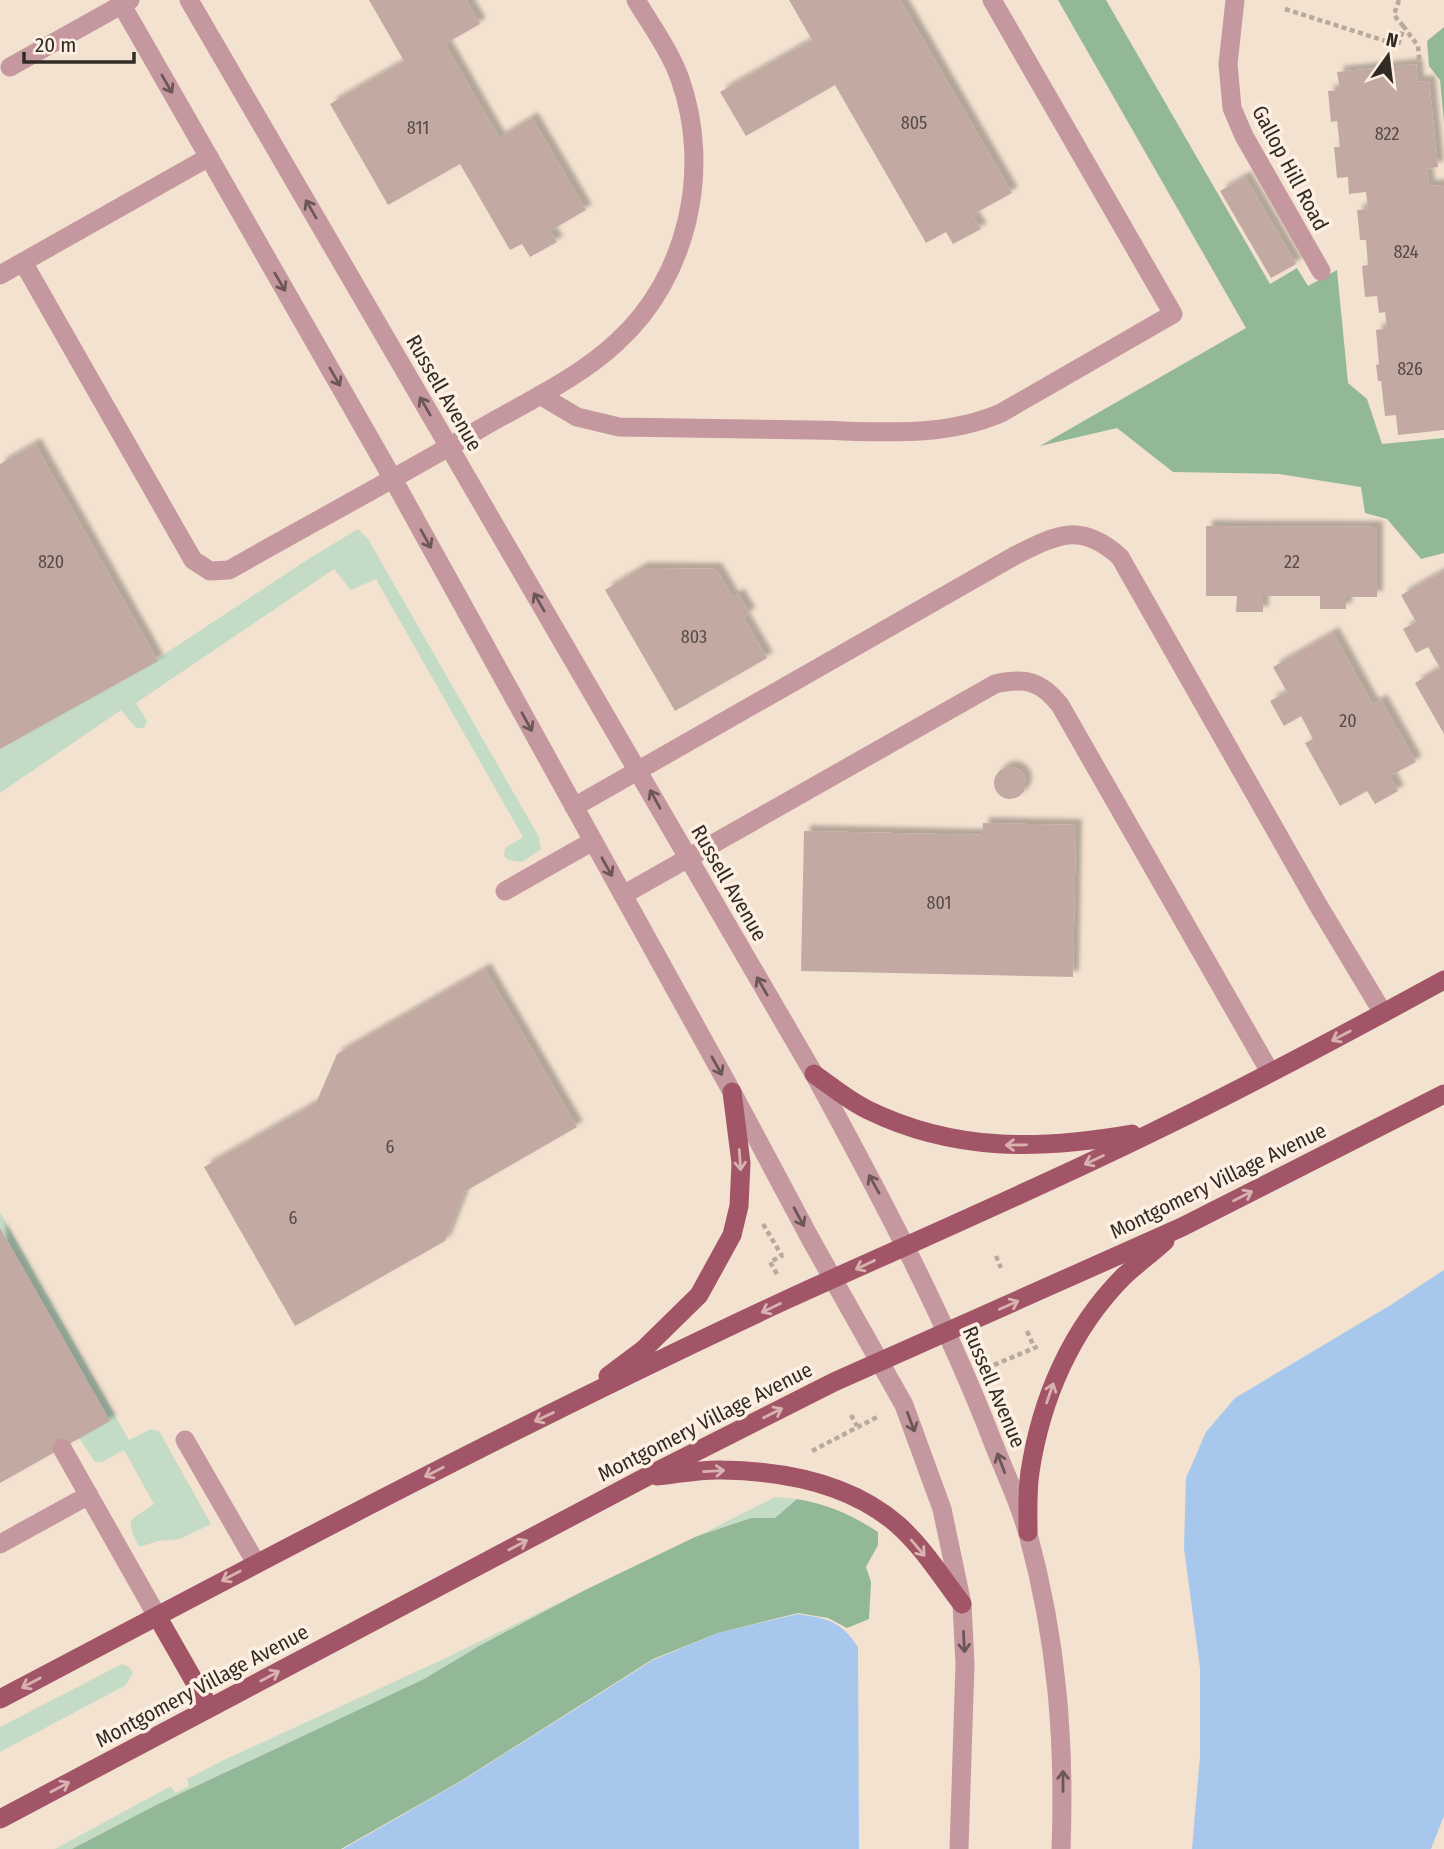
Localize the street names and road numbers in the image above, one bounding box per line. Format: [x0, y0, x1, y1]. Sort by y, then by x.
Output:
street label: Gallop Hill Road [1246, 101, 1334, 235]
street label: Russell Avenue [400, 330, 488, 456]
street label: Russell Avenue [685, 820, 773, 946]
street label: Montgomery Village Avenue [1106, 1117, 1330, 1245]
street label: Russell Avenue [957, 1322, 1031, 1452]
street label: Montgomery Village Avenue [593, 1357, 817, 1487]
street label: Montgomery Village Avenue [91, 1619, 313, 1753]

